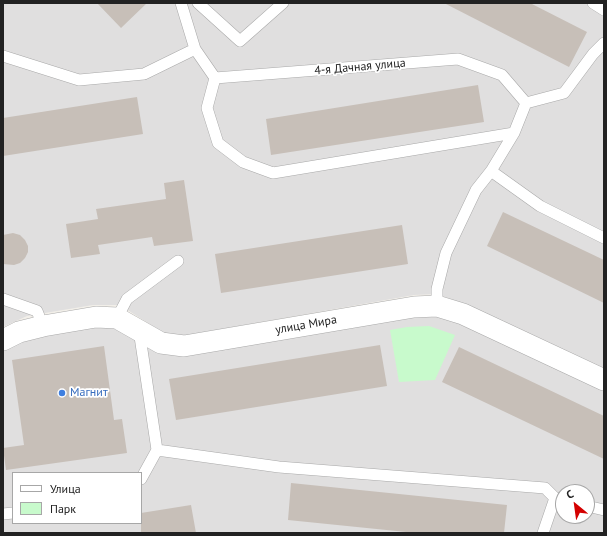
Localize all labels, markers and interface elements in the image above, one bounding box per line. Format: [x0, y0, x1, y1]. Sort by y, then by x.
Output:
street label: 4-я Дачная улица [314, 56, 406, 78]
street label: улица Мира [274, 313, 338, 337]
place label: Магнит [70, 386, 108, 400]
marker: Магнит [57, 388, 67, 398]
legend [12, 472, 142, 524]
text: Улица [50, 481, 81, 496]
north arrow [555, 484, 595, 524]
text: С [564, 487, 576, 502]
text: Парк [50, 501, 76, 516]

